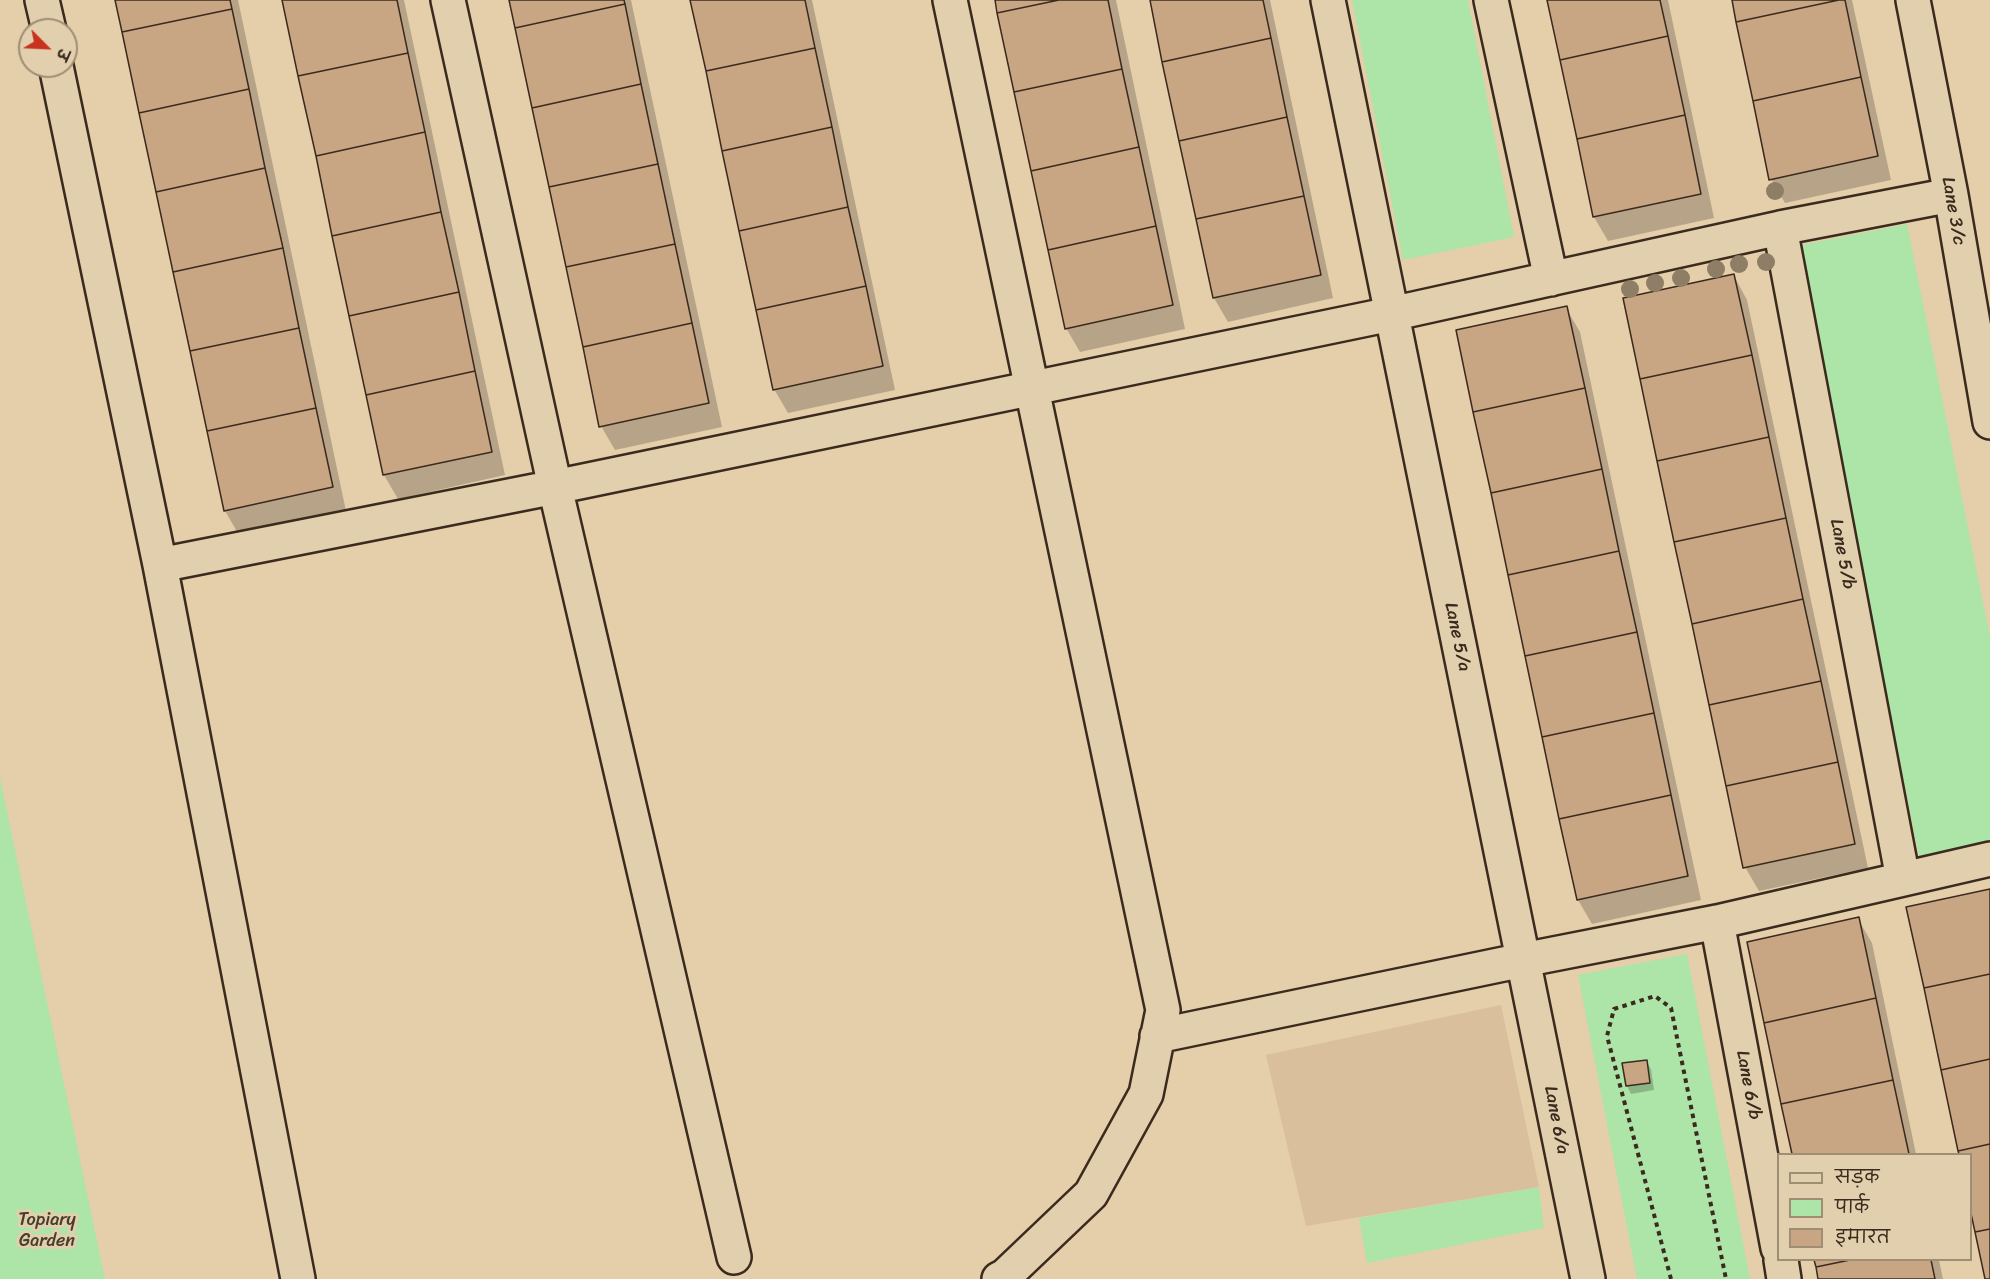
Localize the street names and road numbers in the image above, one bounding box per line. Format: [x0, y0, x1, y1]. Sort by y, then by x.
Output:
street label: Lane 3/c [1936, 175, 1970, 247]
street label: Lane 5/b [1825, 517, 1859, 591]
street label: Lane 5/a [1439, 601, 1475, 673]
street label: Lane 6/b [1731, 1049, 1765, 1121]
street label: Lane 6/a [1539, 1084, 1573, 1156]

